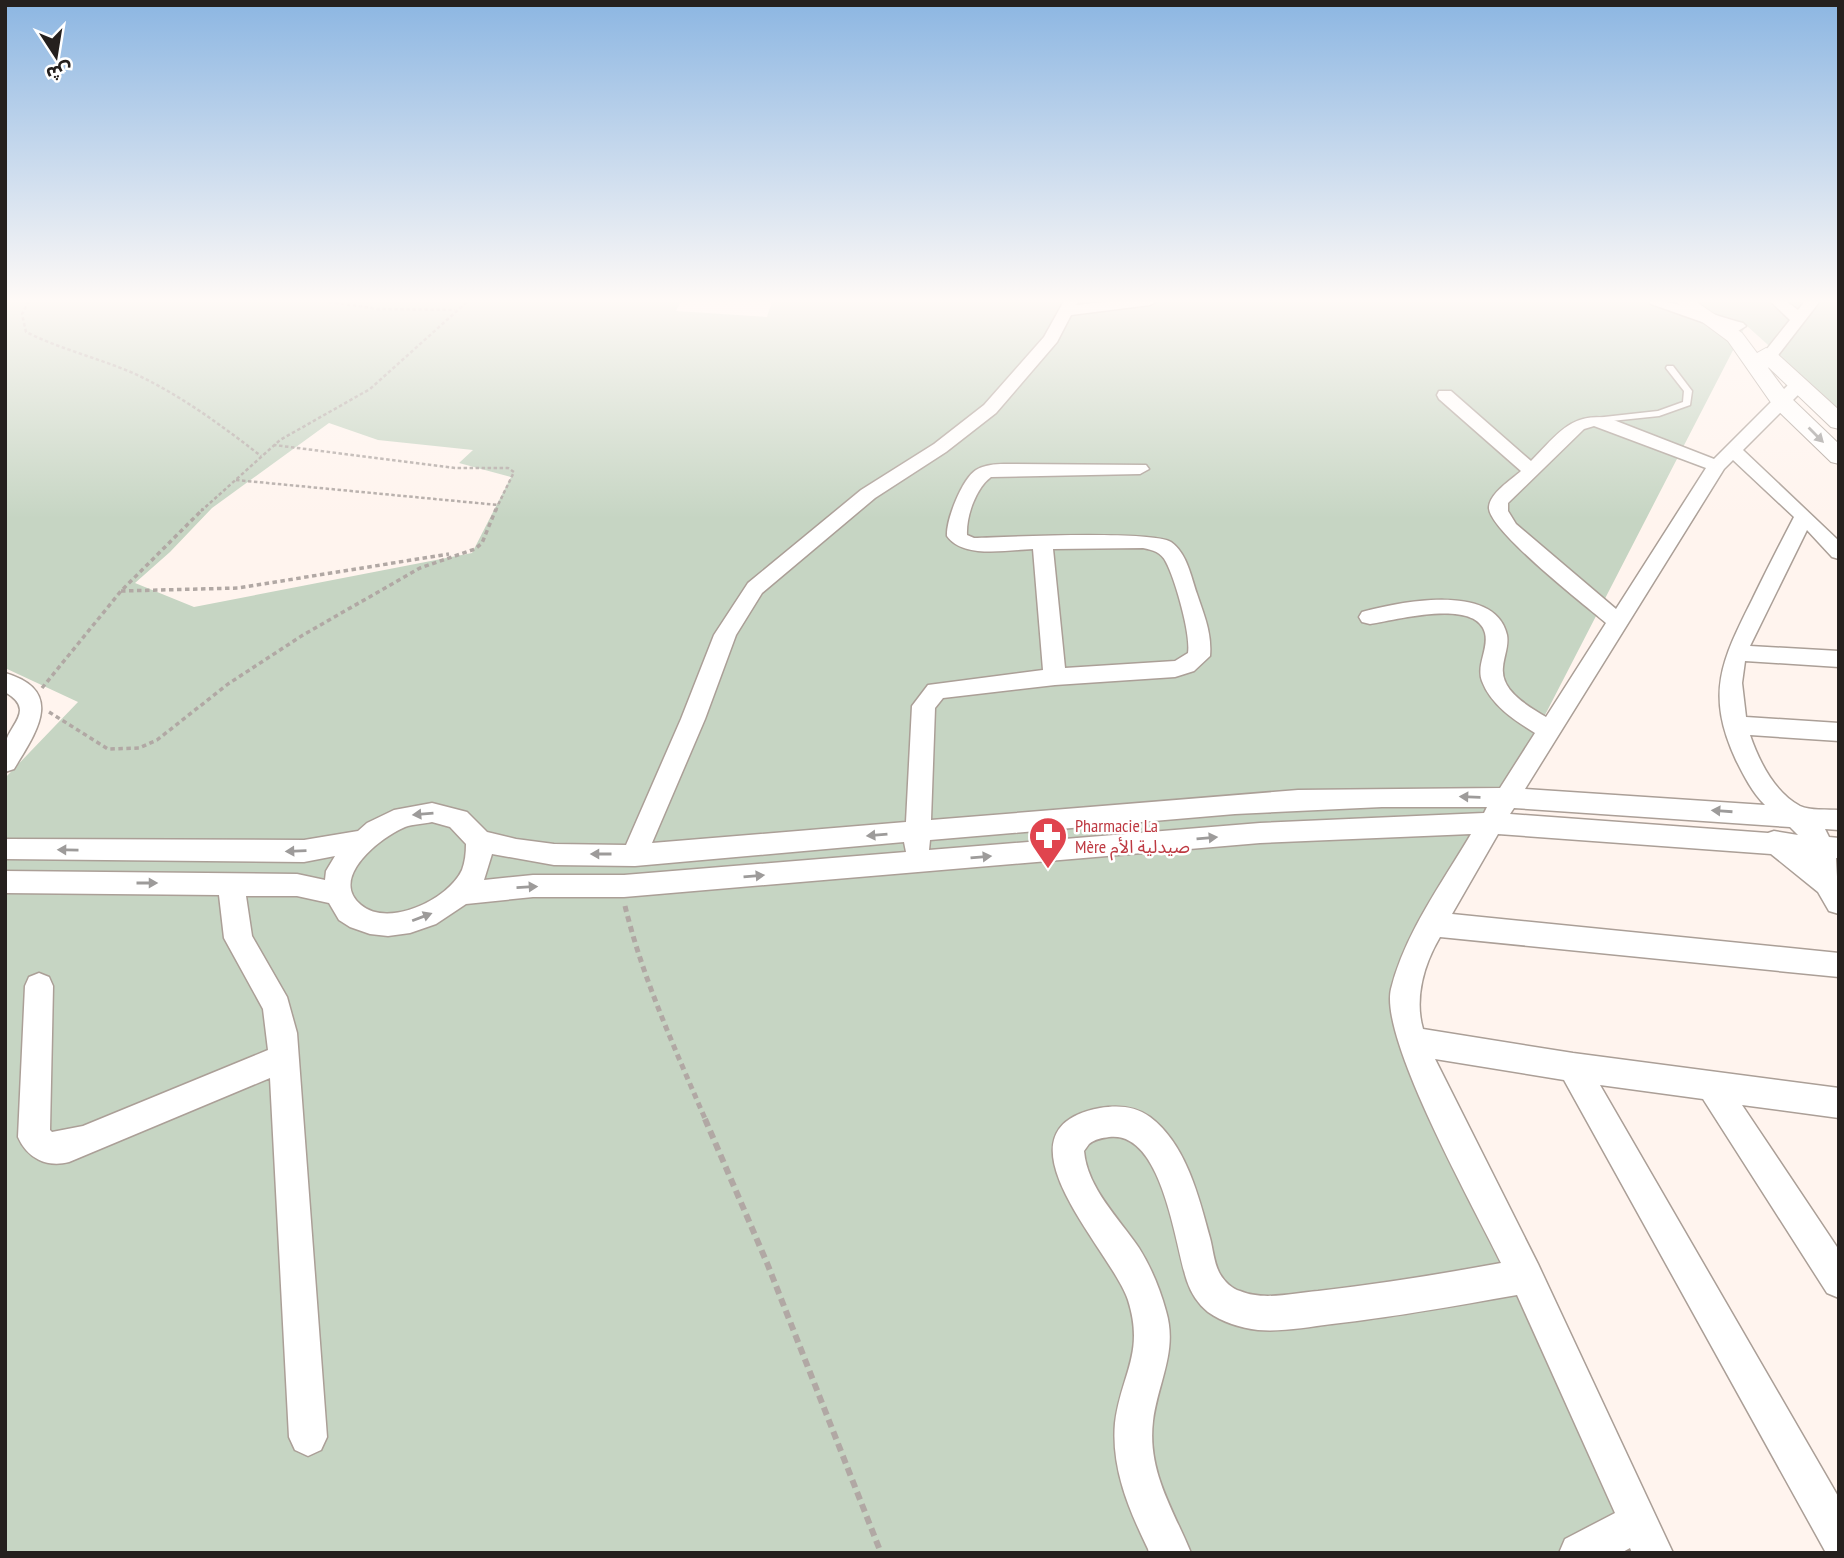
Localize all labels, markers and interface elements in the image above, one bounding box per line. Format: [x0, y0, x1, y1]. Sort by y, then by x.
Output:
north arrow [21, 21, 91, 91]
text: ش [44, 58, 75, 87]
one-way arrow [1807, 426, 1824, 443]
one-way arrow [1459, 792, 1481, 803]
one-way arrow [1711, 805, 1733, 816]
one-way arrow [411, 809, 433, 820]
place label: Pharmacie La Mère صيدلية الأم [1075, 814, 1190, 861]
pharmacy icon: Pharmacie La Mère صيدلية الأم [1027, 815, 1069, 870]
one-way arrow [866, 830, 888, 841]
one-way arrow [1196, 832, 1218, 843]
one-way arrow [57, 844, 79, 856]
one-way arrow [284, 845, 306, 856]
one-way arrow [590, 848, 612, 860]
one-way arrow [970, 851, 992, 862]
one-way arrow [743, 870, 765, 881]
one-way arrow [136, 877, 158, 889]
one-way arrow [516, 881, 538, 892]
one-way arrow [412, 911, 433, 922]

